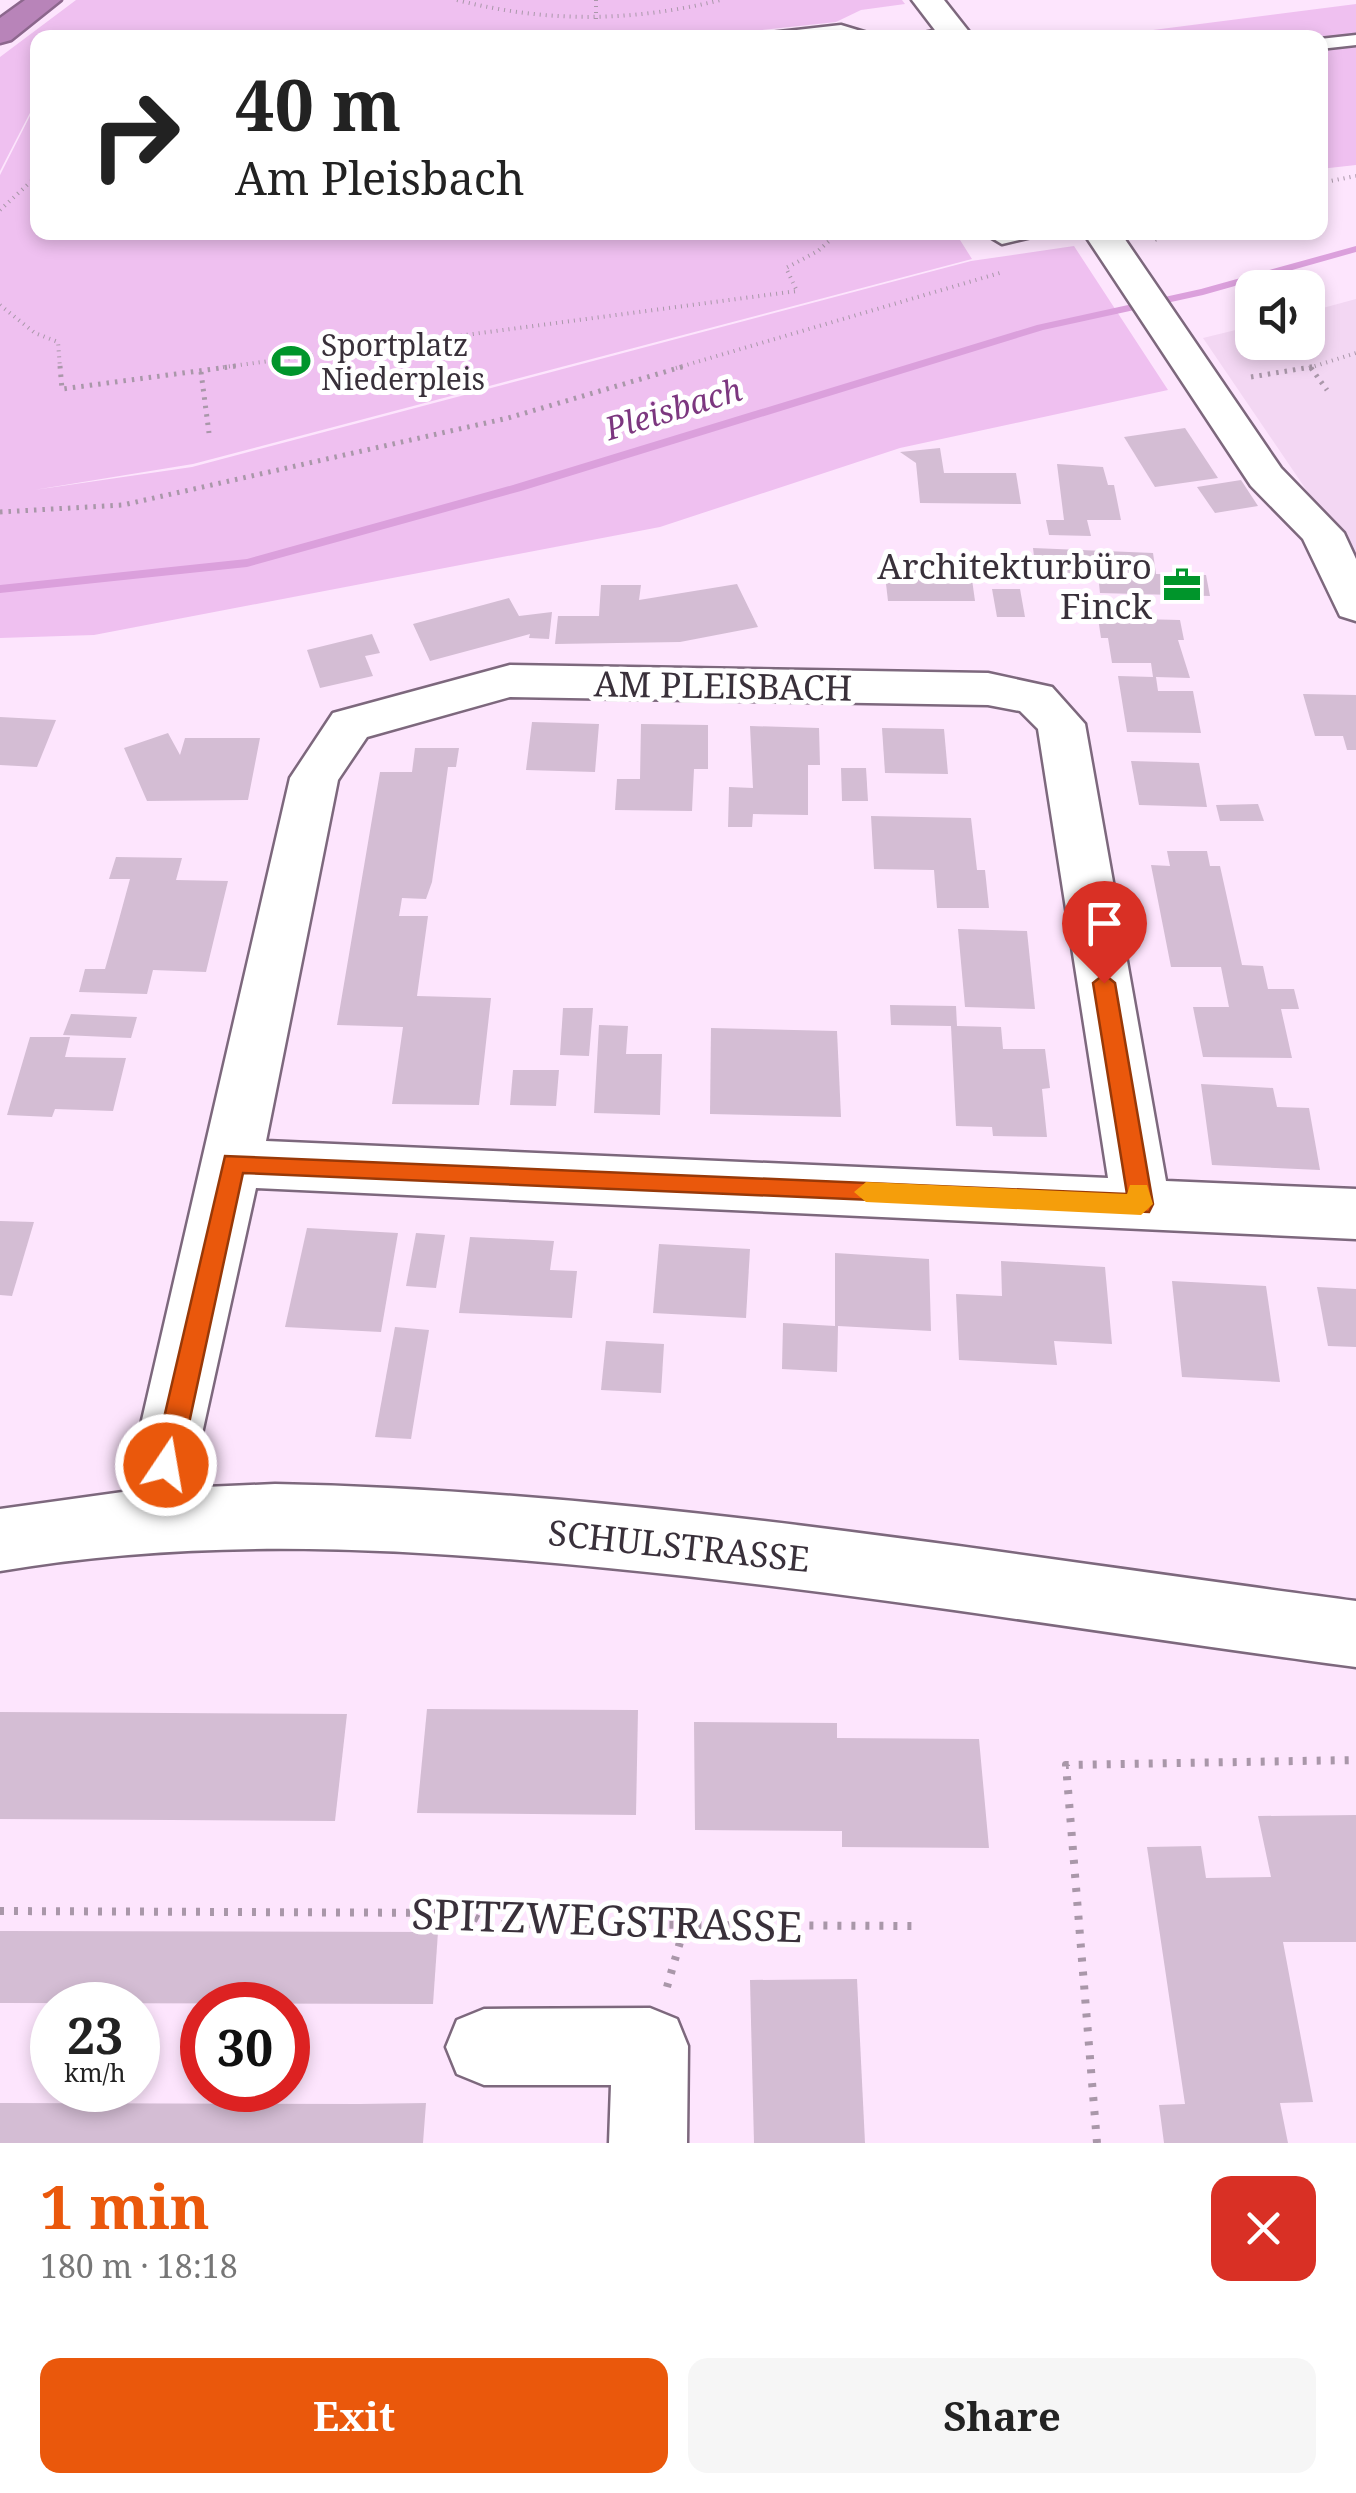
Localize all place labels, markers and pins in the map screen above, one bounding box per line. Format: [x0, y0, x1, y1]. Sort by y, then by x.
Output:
place label: Sportplatz Niederpleis [321, 324, 485, 399]
sports icon: Sportplatz Niederpleis [270, 340, 312, 382]
place label: Architekturbüro Finck [877, 542, 1153, 629]
office icon: Architekturbüro Finck [1161, 564, 1203, 606]
pin [1062, 881, 1147, 984]

